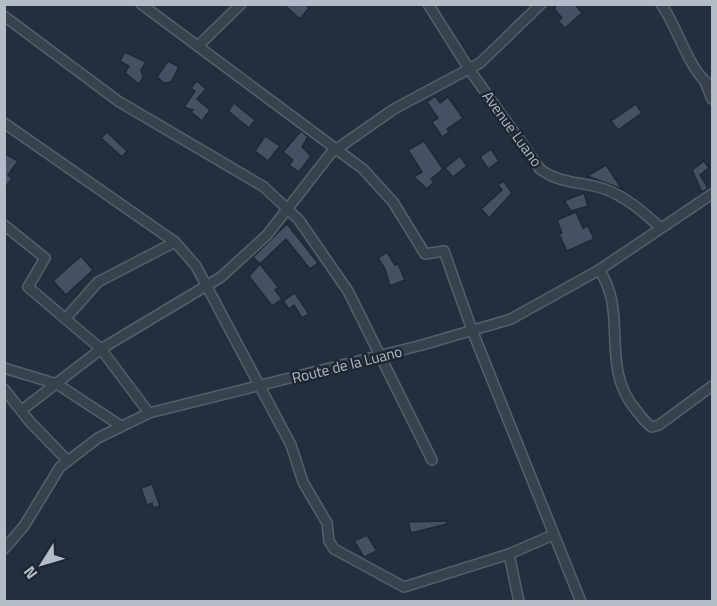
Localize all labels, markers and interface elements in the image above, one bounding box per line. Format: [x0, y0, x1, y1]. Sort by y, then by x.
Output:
street label: Avenue Luano [477, 86, 548, 171]
street label: Route de la Luano [289, 340, 404, 389]
north arrow [12, 534, 72, 594]
text: N [17, 561, 43, 585]

